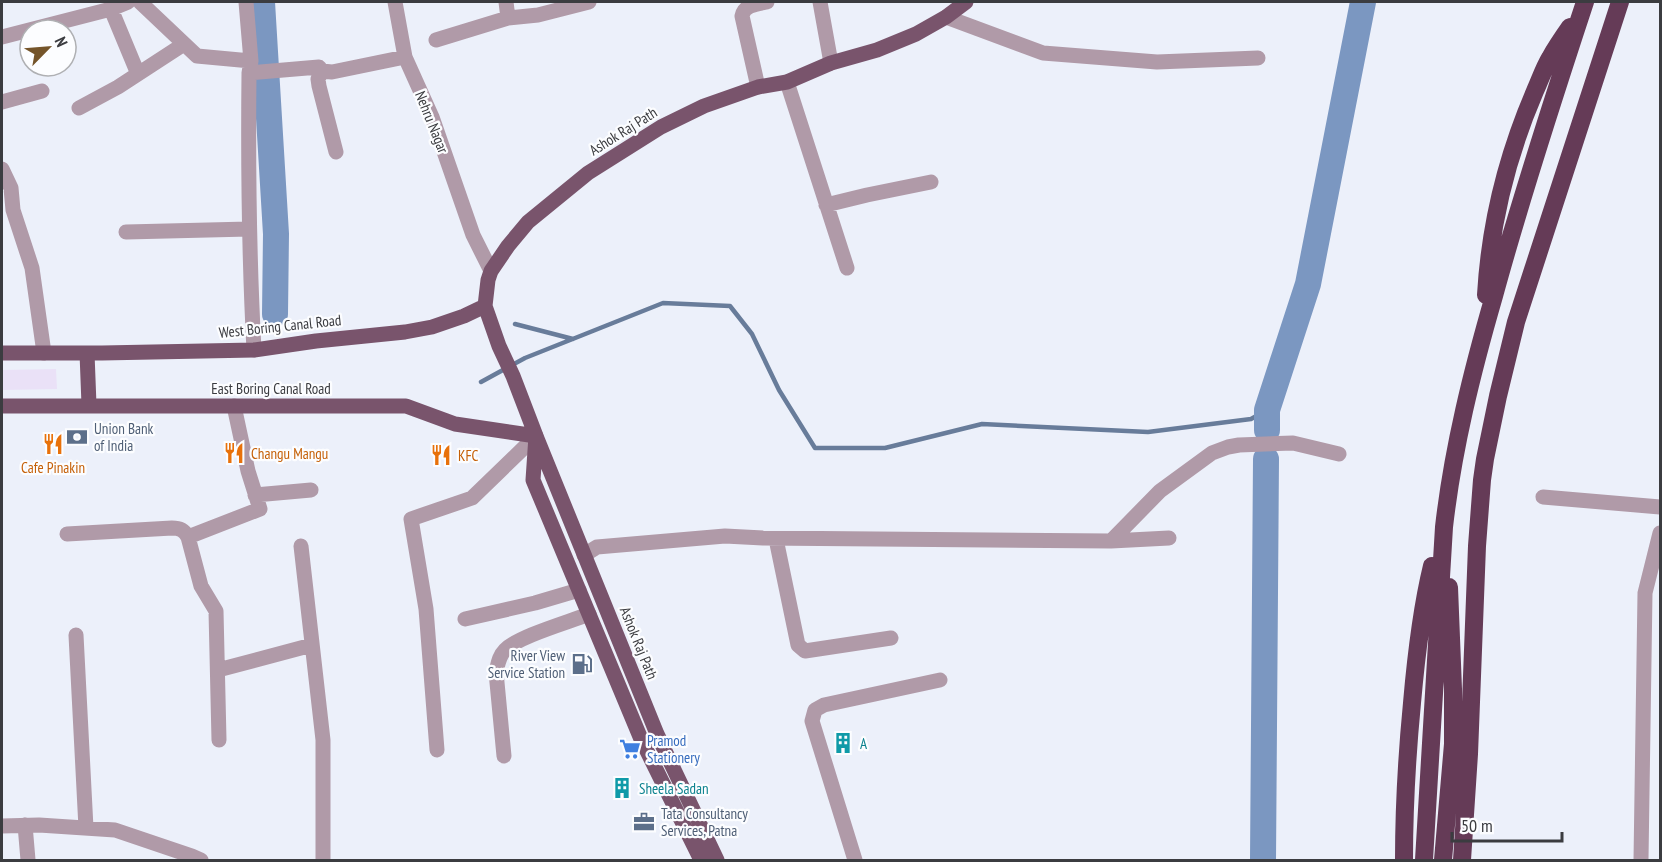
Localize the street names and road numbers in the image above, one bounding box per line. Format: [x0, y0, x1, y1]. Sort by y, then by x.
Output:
street label: Nehru Nagar [411, 88, 453, 157]
street label: Ashok Raj Path [585, 103, 661, 159]
street label: West Boring Canal Road [218, 310, 342, 342]
street label: East Boring Canal Road [211, 379, 331, 398]
street label: Ashok Raj Path [616, 604, 662, 682]

